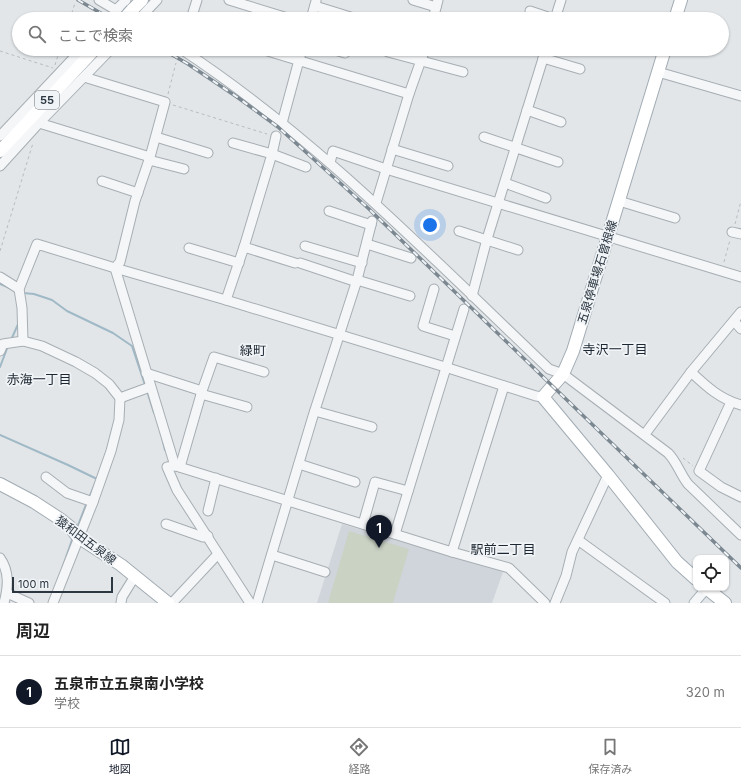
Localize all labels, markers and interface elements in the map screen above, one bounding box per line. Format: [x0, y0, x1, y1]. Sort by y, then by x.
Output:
search box [12, 12, 729, 56]
icon: search [26, 23, 48, 45]
text: ここで検索 [58, 26, 133, 45]
road number: 55 [35, 91, 59, 109]
your location [420, 215, 440, 235]
street label: 五泉停車場石曽根線 [574, 218, 620, 326]
district label: 寺沢一丁目 [582, 341, 648, 357]
district label: 緑町 [240, 342, 266, 358]
district label: 赤海一丁目 [6, 371, 72, 387]
street label: 猿和田五泉線 [53, 512, 119, 568]
pin: 1 [366, 515, 392, 548]
district label: 駅前二丁目 [470, 541, 536, 557]
map controls [693, 555, 729, 591]
button: locate [693, 555, 729, 591]
scale bar [12, 575, 113, 594]
text: 100 m [18, 577, 49, 591]
text: 周辺 [16, 621, 50, 641]
text: 五泉市立五泉南小学校 [54, 674, 204, 693]
text: 1 [26, 684, 32, 700]
text: 320 m [686, 684, 725, 700]
text: 学校 [54, 695, 80, 711]
tab: 地図 [109, 736, 131, 776]
tab: 経路 [348, 736, 370, 776]
tab: 保存済み [588, 736, 632, 776]

